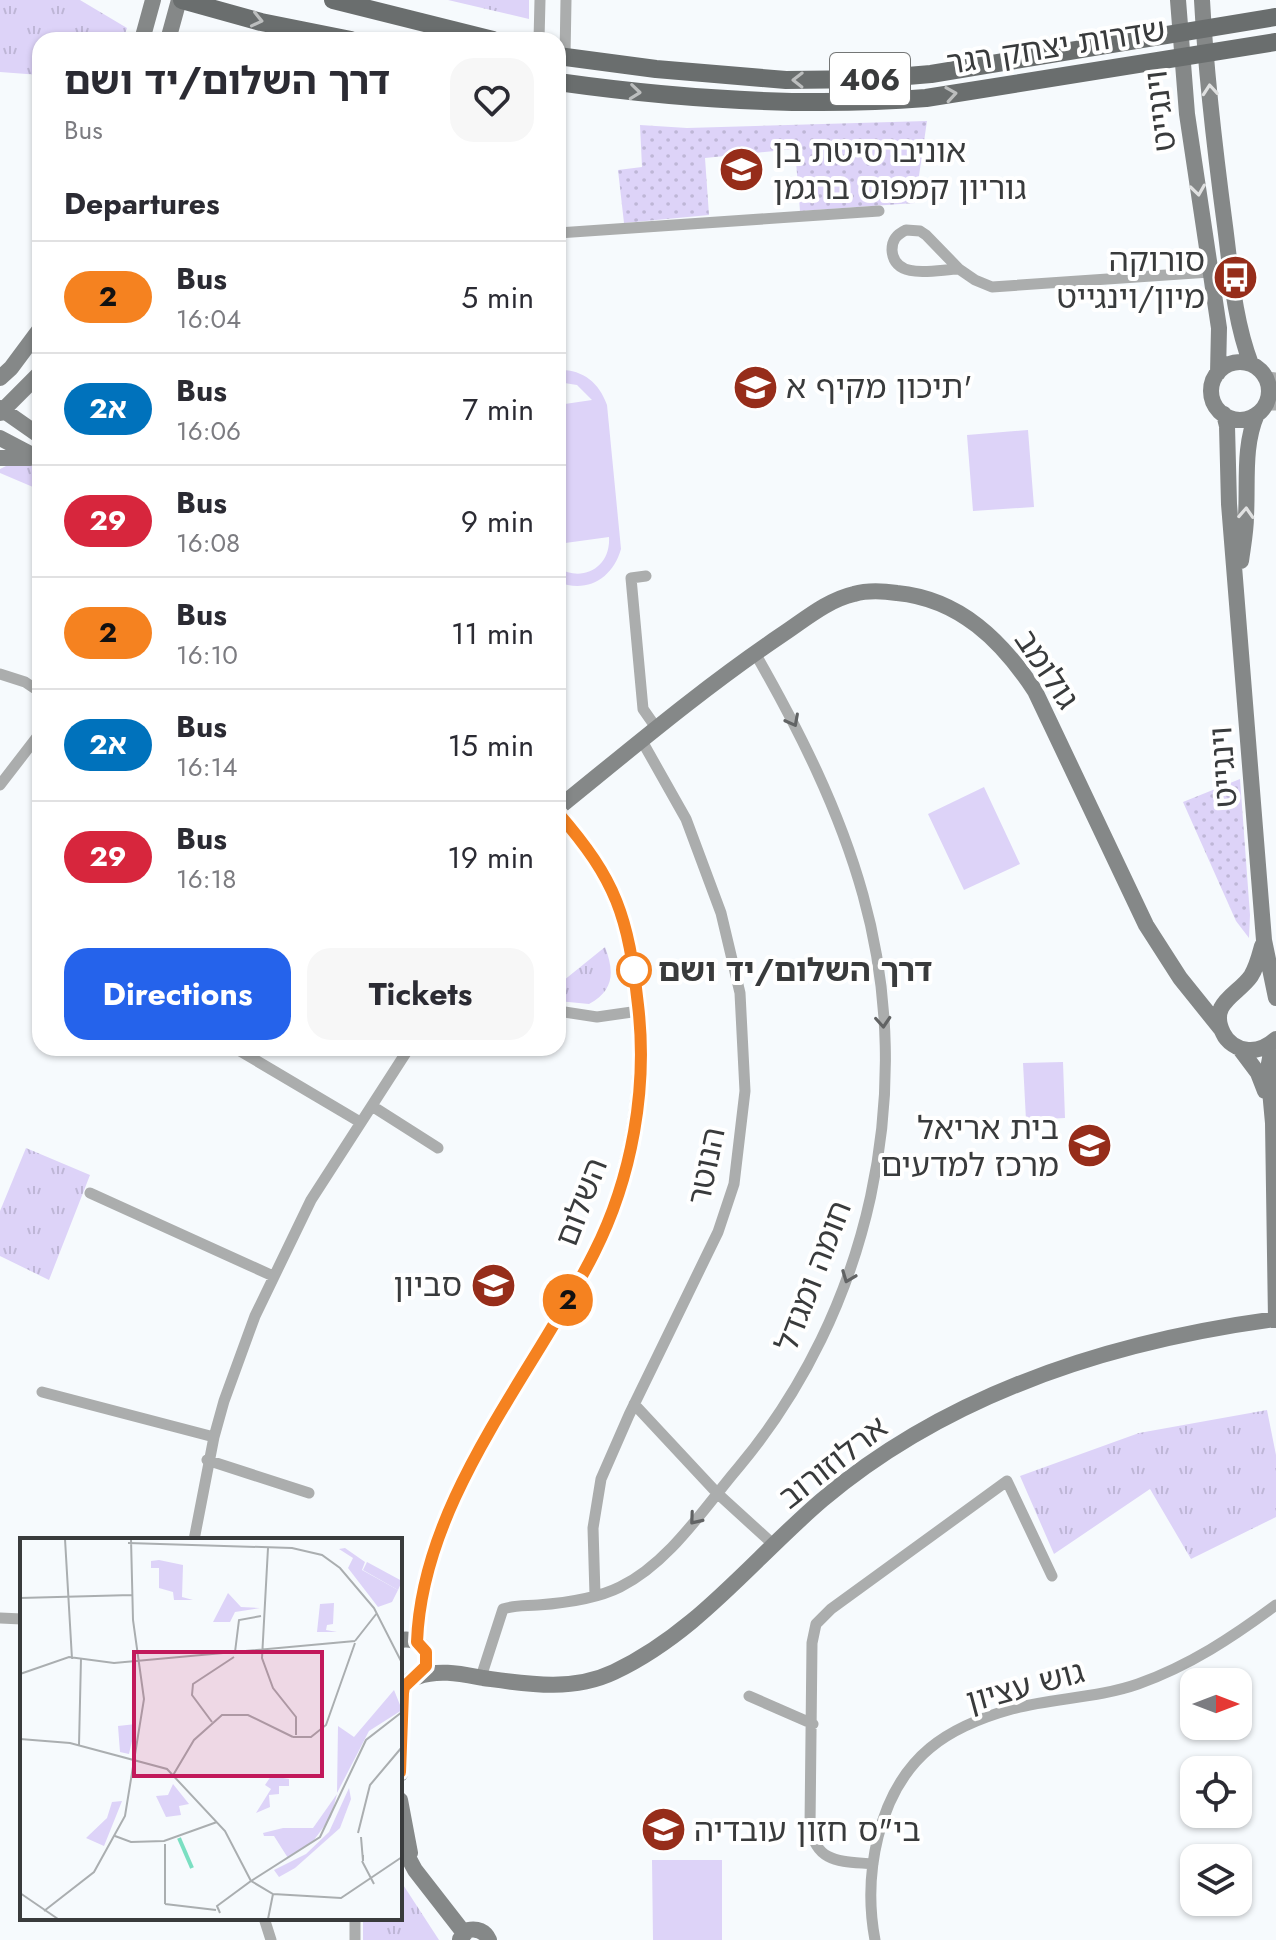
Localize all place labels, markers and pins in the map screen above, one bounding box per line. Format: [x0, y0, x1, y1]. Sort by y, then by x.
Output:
place label: אוניברסיטת בן גוריון קמפוס ברגמן [773, 128, 1026, 211]
school or university icon: אוניברסיטת בן גוריון קמפוס ברגמן [718, 145, 766, 193]
place label: סורוקה מיון/וינגייט [1057, 237, 1205, 320]
bus stop icon: סורוקה מיון/וינגייט [1212, 254, 1260, 302]
school or university icon: תיכון מקיף א' [731, 363, 779, 411]
place label: תיכון מקיף א' [786, 364, 972, 410]
place label: דרך השלום/יד ושם [658, 947, 932, 993]
marker: דרך השלום/יד ושם [617, 953, 651, 987]
place label: בית אריאל מרכז למדעים [881, 1105, 1059, 1188]
school or university icon: בית אריאל מרכז למדעים [1066, 1122, 1114, 1170]
school or university icon: סביון [469, 1261, 517, 1309]
place label: סביון [394, 1262, 462, 1308]
school or university icon: בי"ס חזון עובדיה [639, 1806, 687, 1854]
place label: בי"ס חזון עובדיה [694, 1807, 921, 1853]

